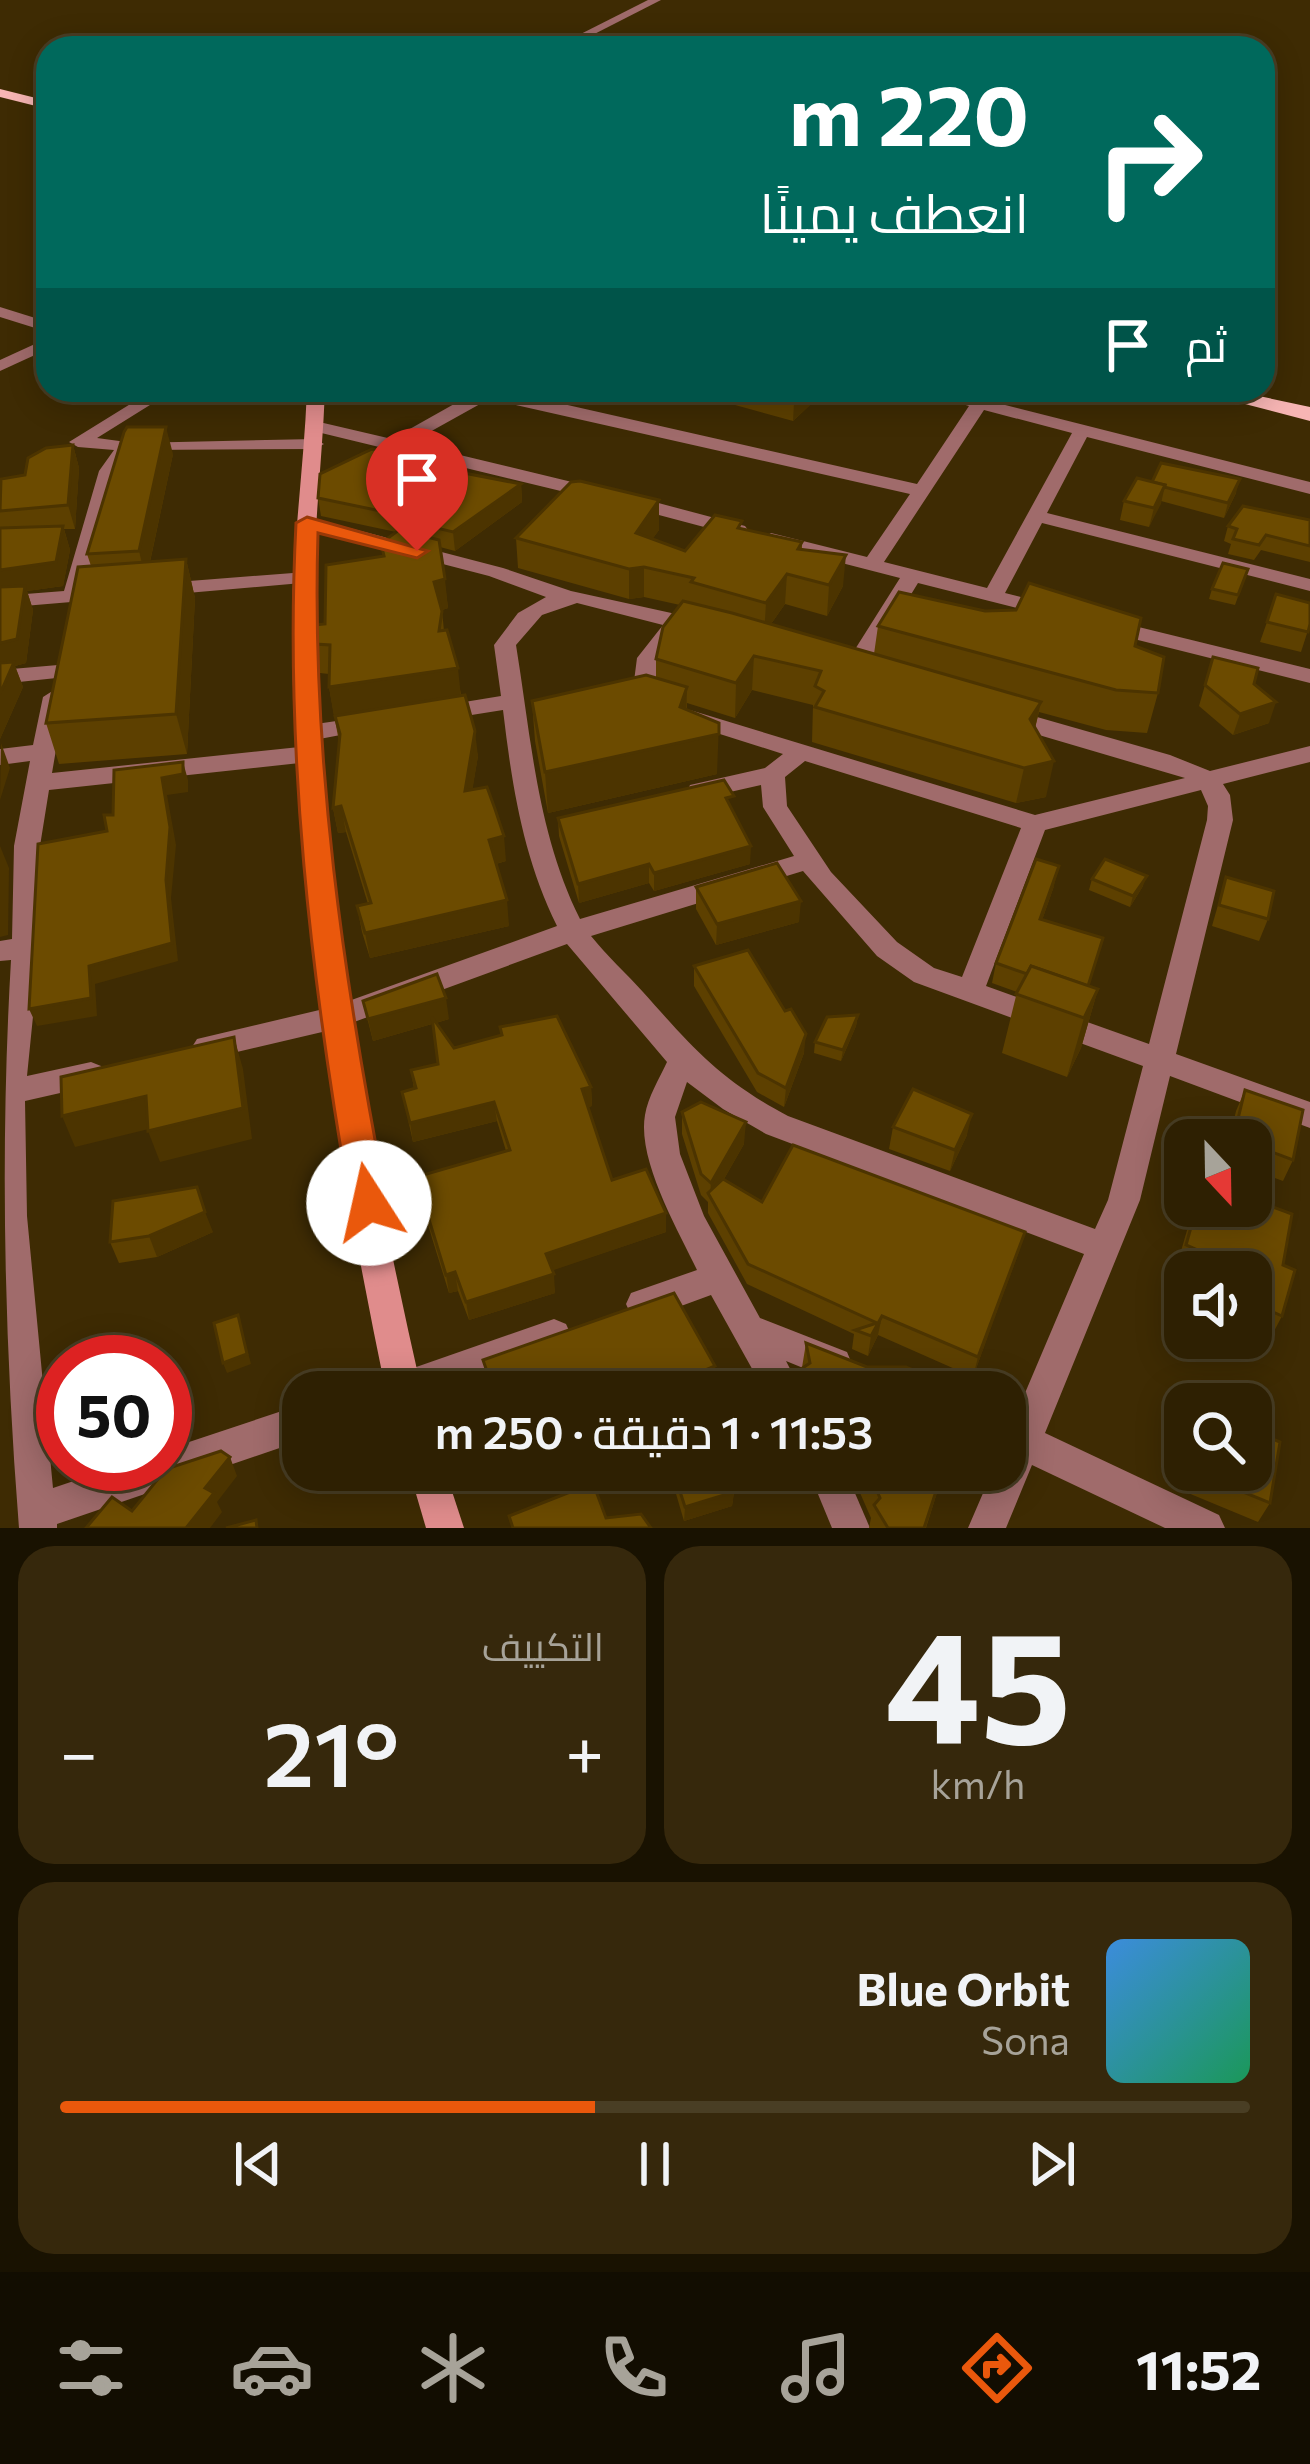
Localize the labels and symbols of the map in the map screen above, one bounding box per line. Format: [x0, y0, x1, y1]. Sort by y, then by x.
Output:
pin [366, 428, 468, 551]
north arrow [1164, 1119, 1272, 1227]
position arrow [306, 1140, 432, 1266]
speed limit sign: 50 [36, 1335, 192, 1491]

